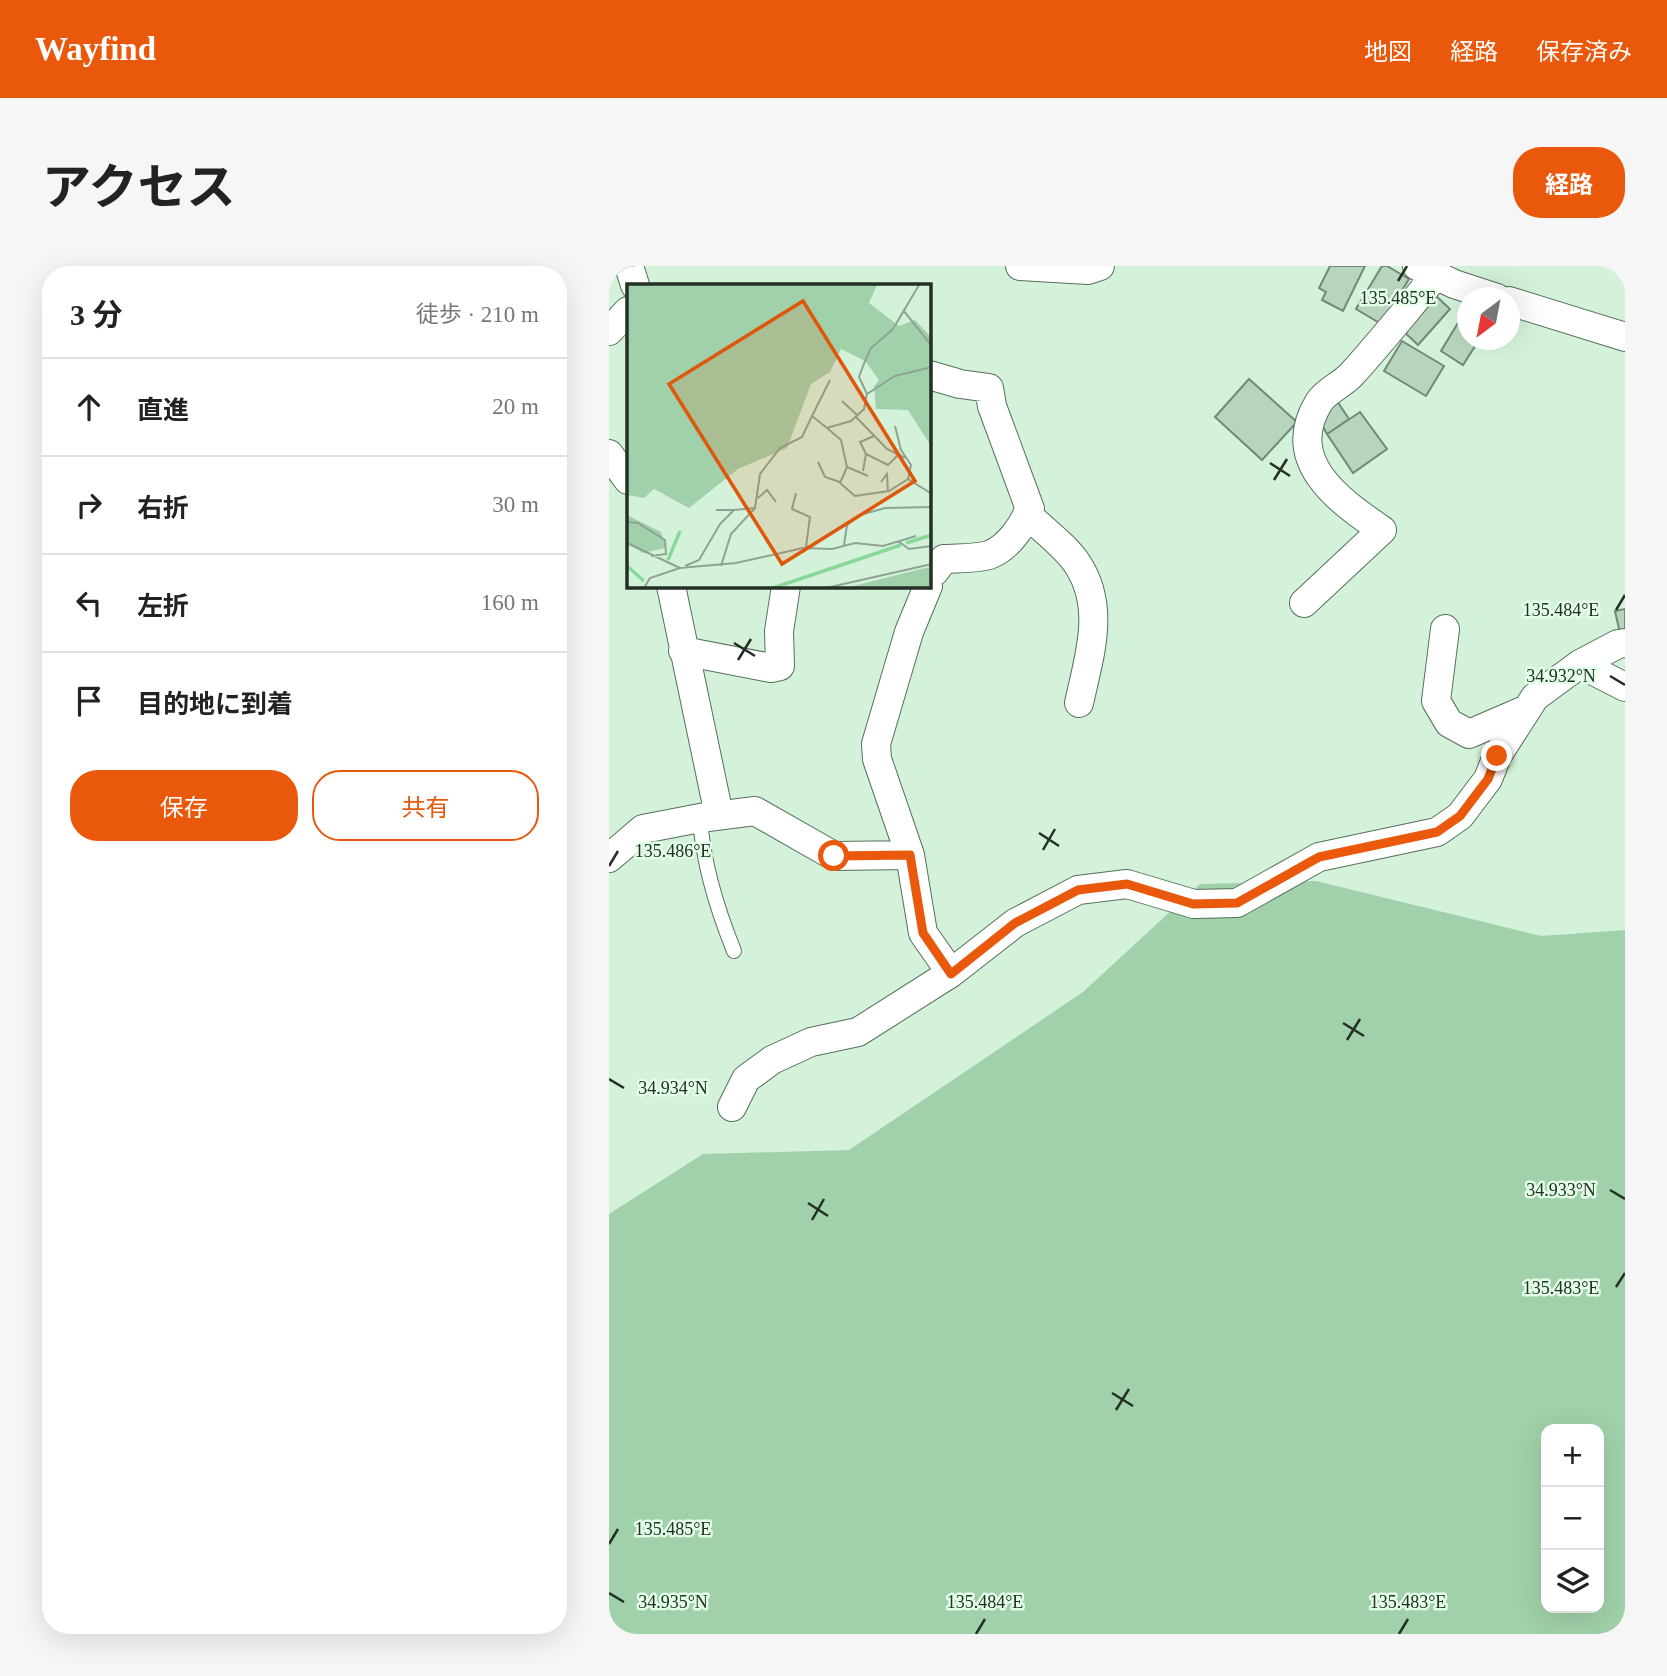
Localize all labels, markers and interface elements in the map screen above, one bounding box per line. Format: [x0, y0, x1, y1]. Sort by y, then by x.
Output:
text: Wayfind [35, 31, 156, 67]
text: 地図 [1364, 39, 1412, 65]
text: 経路 [1450, 39, 1498, 65]
text: 保存済み [1536, 39, 1632, 65]
button: 経路 [1513, 147, 1625, 218]
text: アクセス [42, 160, 236, 215]
inset map [627, 284, 931, 588]
north arrow [1457, 287, 1520, 350]
text: 135.485°E [1360, 288, 1436, 308]
text: 3 分 [70, 298, 123, 331]
text: 徒歩 · 210 m [416, 302, 539, 327]
icon: ahead [70, 388, 108, 426]
text: 20 m [492, 394, 539, 419]
text: 直進 [137, 396, 189, 425]
icon: right [70, 486, 108, 524]
text: 30 m [492, 492, 539, 517]
text: 右折 [137, 494, 189, 523]
icon: left [70, 584, 108, 622]
text: 160 m [481, 590, 539, 615]
text: 左折 [137, 592, 189, 621]
text: 135.484°E [1523, 600, 1599, 620]
text: 34.932°N [1526, 666, 1596, 686]
icon: arrive [70, 682, 108, 720]
text: 目的地に到着 [137, 690, 293, 719]
route end [1481, 740, 1512, 771]
button: 保存 [70, 770, 298, 841]
button: 共有 [312, 770, 539, 841]
route start [818, 840, 849, 871]
text: 135.486°E [635, 841, 711, 861]
text: 34.934°N [638, 1078, 708, 1098]
text: 34.933°N [1526, 1180, 1596, 1200]
text: 135.483°E [1523, 1278, 1599, 1298]
map controls [1541, 1424, 1604, 1613]
button: + [1541, 1424, 1604, 1487]
button: − [1541, 1487, 1604, 1550]
text: 135.485°E [635, 1519, 711, 1539]
button: layers [1541, 1550, 1604, 1613]
text: 34.935°N [638, 1592, 708, 1612]
text: 135.484°E [947, 1592, 1023, 1612]
text: 135.483°E [1370, 1592, 1446, 1612]

